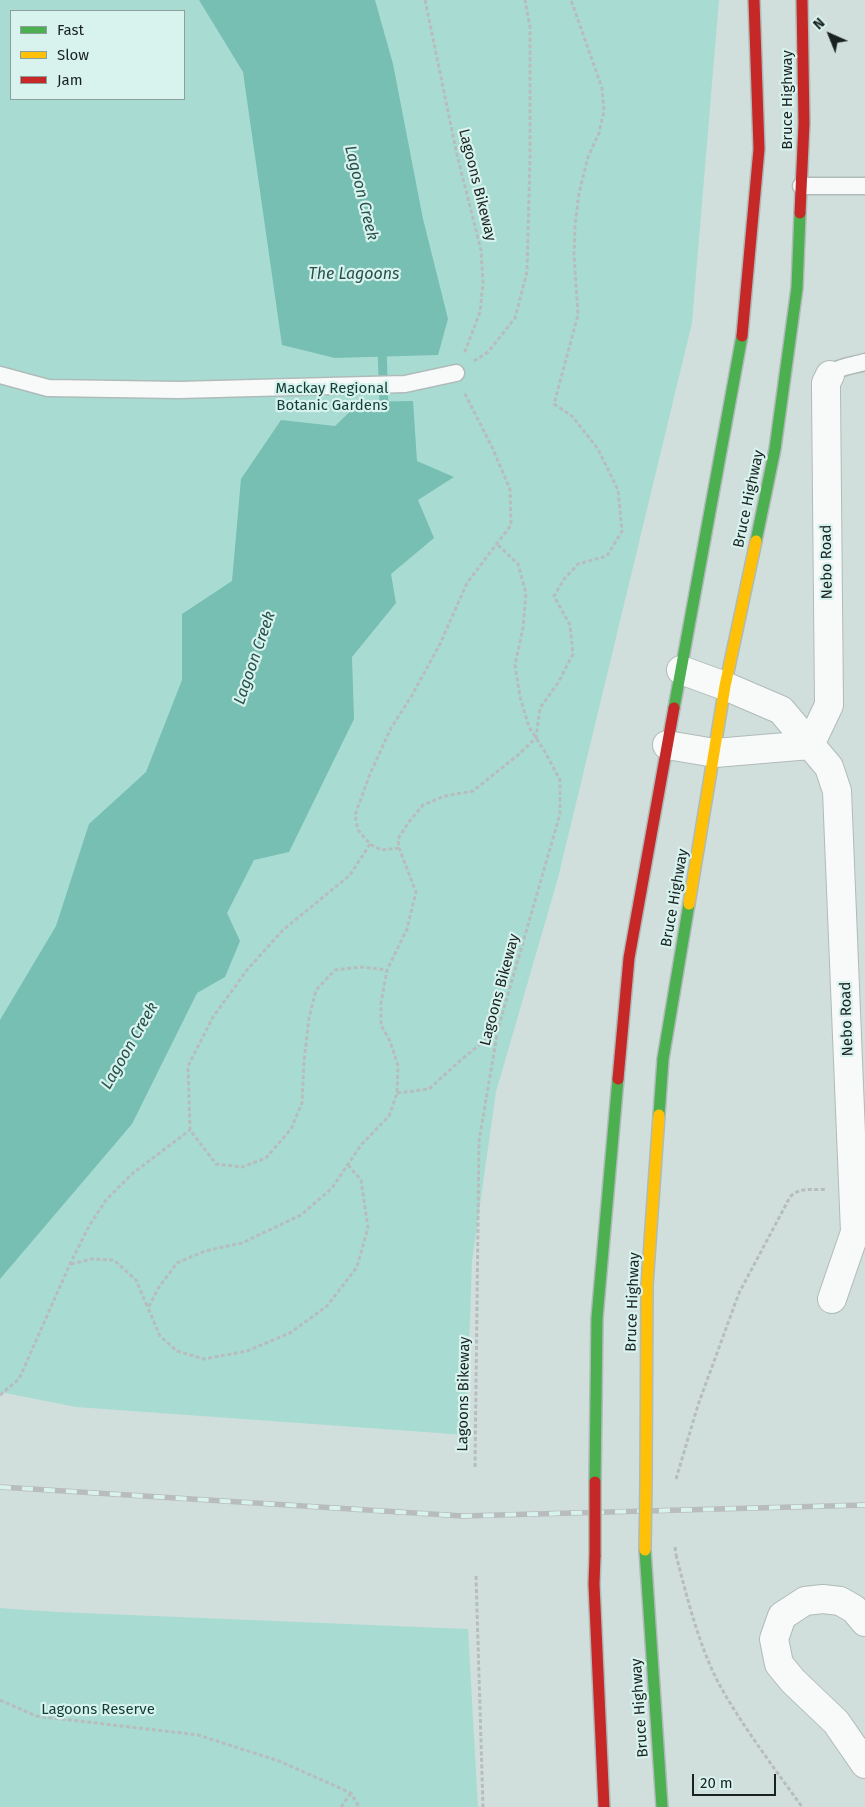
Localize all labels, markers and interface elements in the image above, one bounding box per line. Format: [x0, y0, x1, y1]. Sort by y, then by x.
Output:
legend [10, 10, 185, 100]
north arrow [805, 10, 855, 60]
text: N [810, 15, 828, 33]
text: Fast [57, 21, 84, 39]
text: Slow [57, 46, 89, 64]
street label: Bruce Highway [779, 50, 797, 150]
text: Jam [57, 71, 83, 89]
street label: Lagoons Bikeway [454, 127, 500, 243]
water label: Lagoon Creek [340, 144, 382, 242]
water label: The Lagoons [309, 265, 399, 285]
park label: Mackay Regional Botanic Gardens [276, 380, 388, 415]
street label: Bruce Highway [730, 448, 768, 550]
street label: Nebo Road [817, 525, 837, 599]
water label: Lagoon Creek [230, 609, 280, 707]
street label: Bruce Highway [657, 847, 693, 949]
street label: Lagoons Bikeway [476, 932, 524, 1048]
street label: Nebo Road [837, 981, 857, 1057]
water label: Lagoon Creek [97, 999, 163, 1093]
street label: Bruce Highway [622, 1252, 644, 1352]
street label: Lagoons Bikeway [454, 1336, 474, 1452]
street label: Bruce Highway [628, 1658, 652, 1758]
park label: Lagoons Reserve [41, 1701, 155, 1719]
scale bar [695, 1764, 779, 1796]
text: 20 m [700, 1774, 733, 1792]

